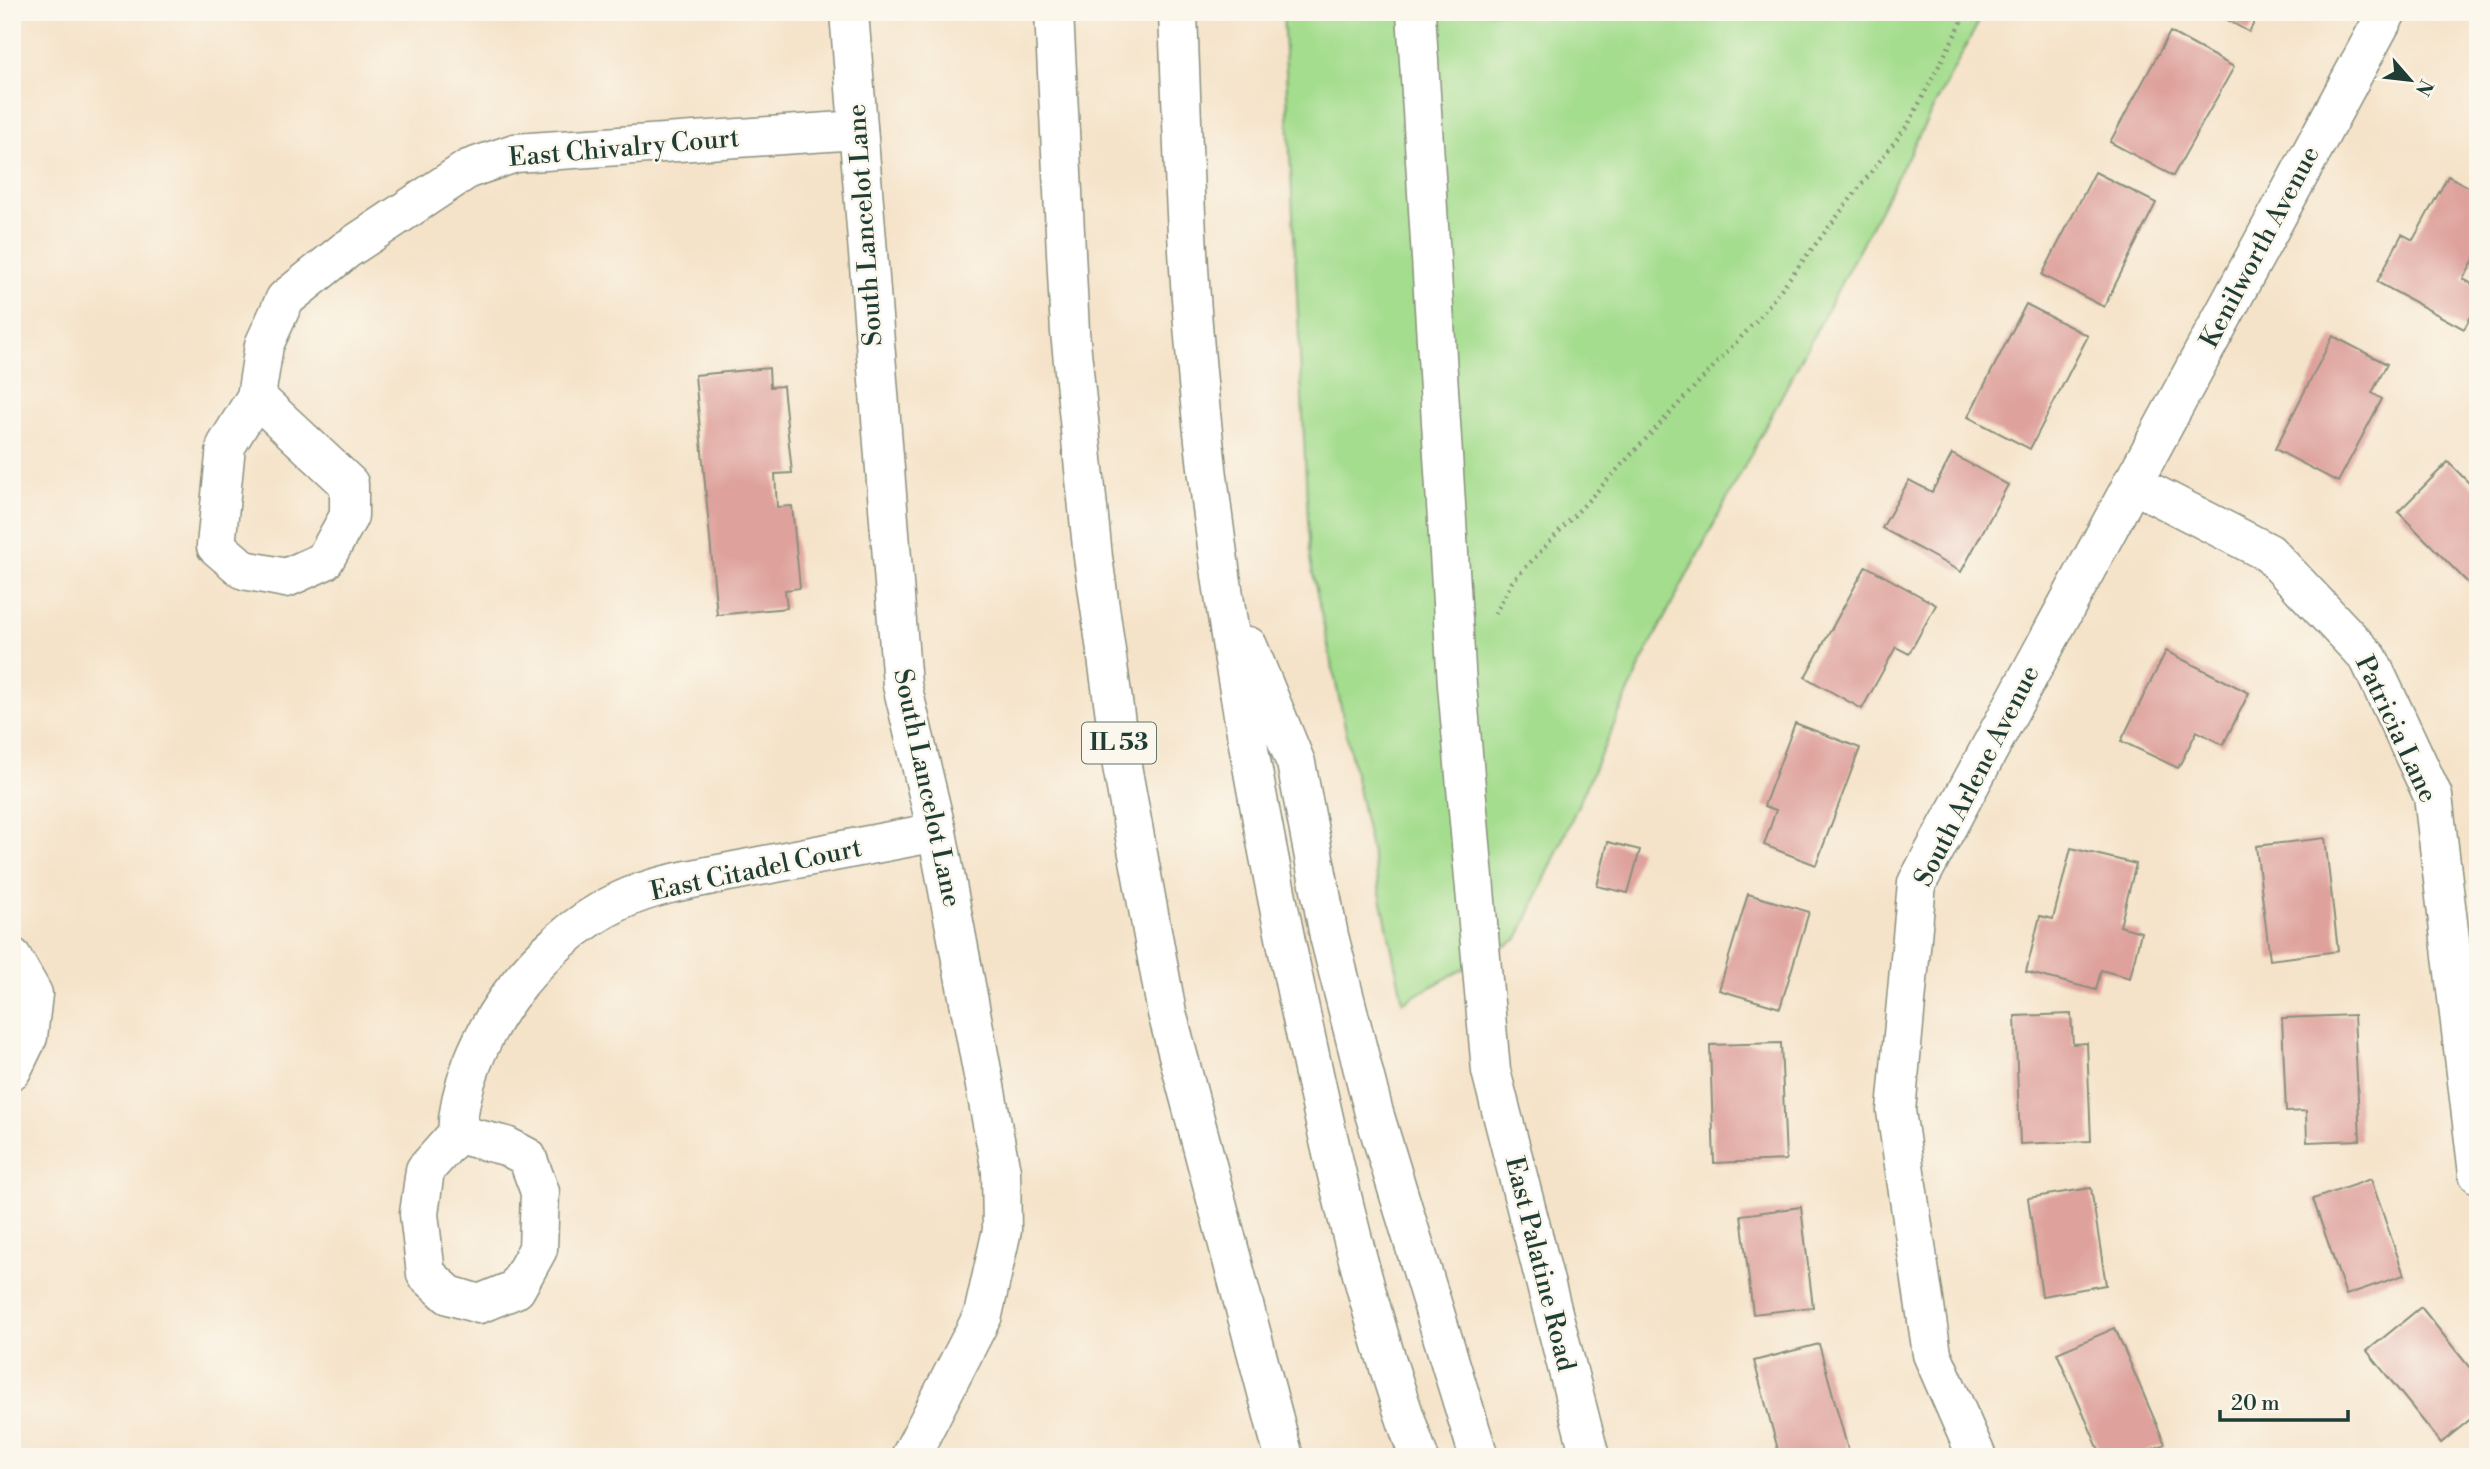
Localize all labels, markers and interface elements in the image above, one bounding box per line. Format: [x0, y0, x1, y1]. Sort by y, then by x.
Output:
north arrow [2374, 46, 2444, 116]
text: N [2410, 75, 2438, 100]
street label: South Lancelot Lane [841, 103, 889, 347]
street label: East Chivalry Court [507, 122, 741, 174]
street label: Kenilworth Avenue [2193, 141, 2327, 353]
street label: Patricia Lane [2348, 650, 2444, 808]
street label: South Arlene Avenue [1907, 660, 2047, 892]
street label: South Lancelot Lane [886, 666, 968, 910]
road number: IL 53 [1082, 722, 1156, 764]
street label: East Citadel Court [647, 832, 865, 908]
street label: East Palatine Road [1498, 1154, 1582, 1375]
scale bar [2220, 1378, 2348, 1422]
text: 20 m [2231, 1391, 2280, 1417]

